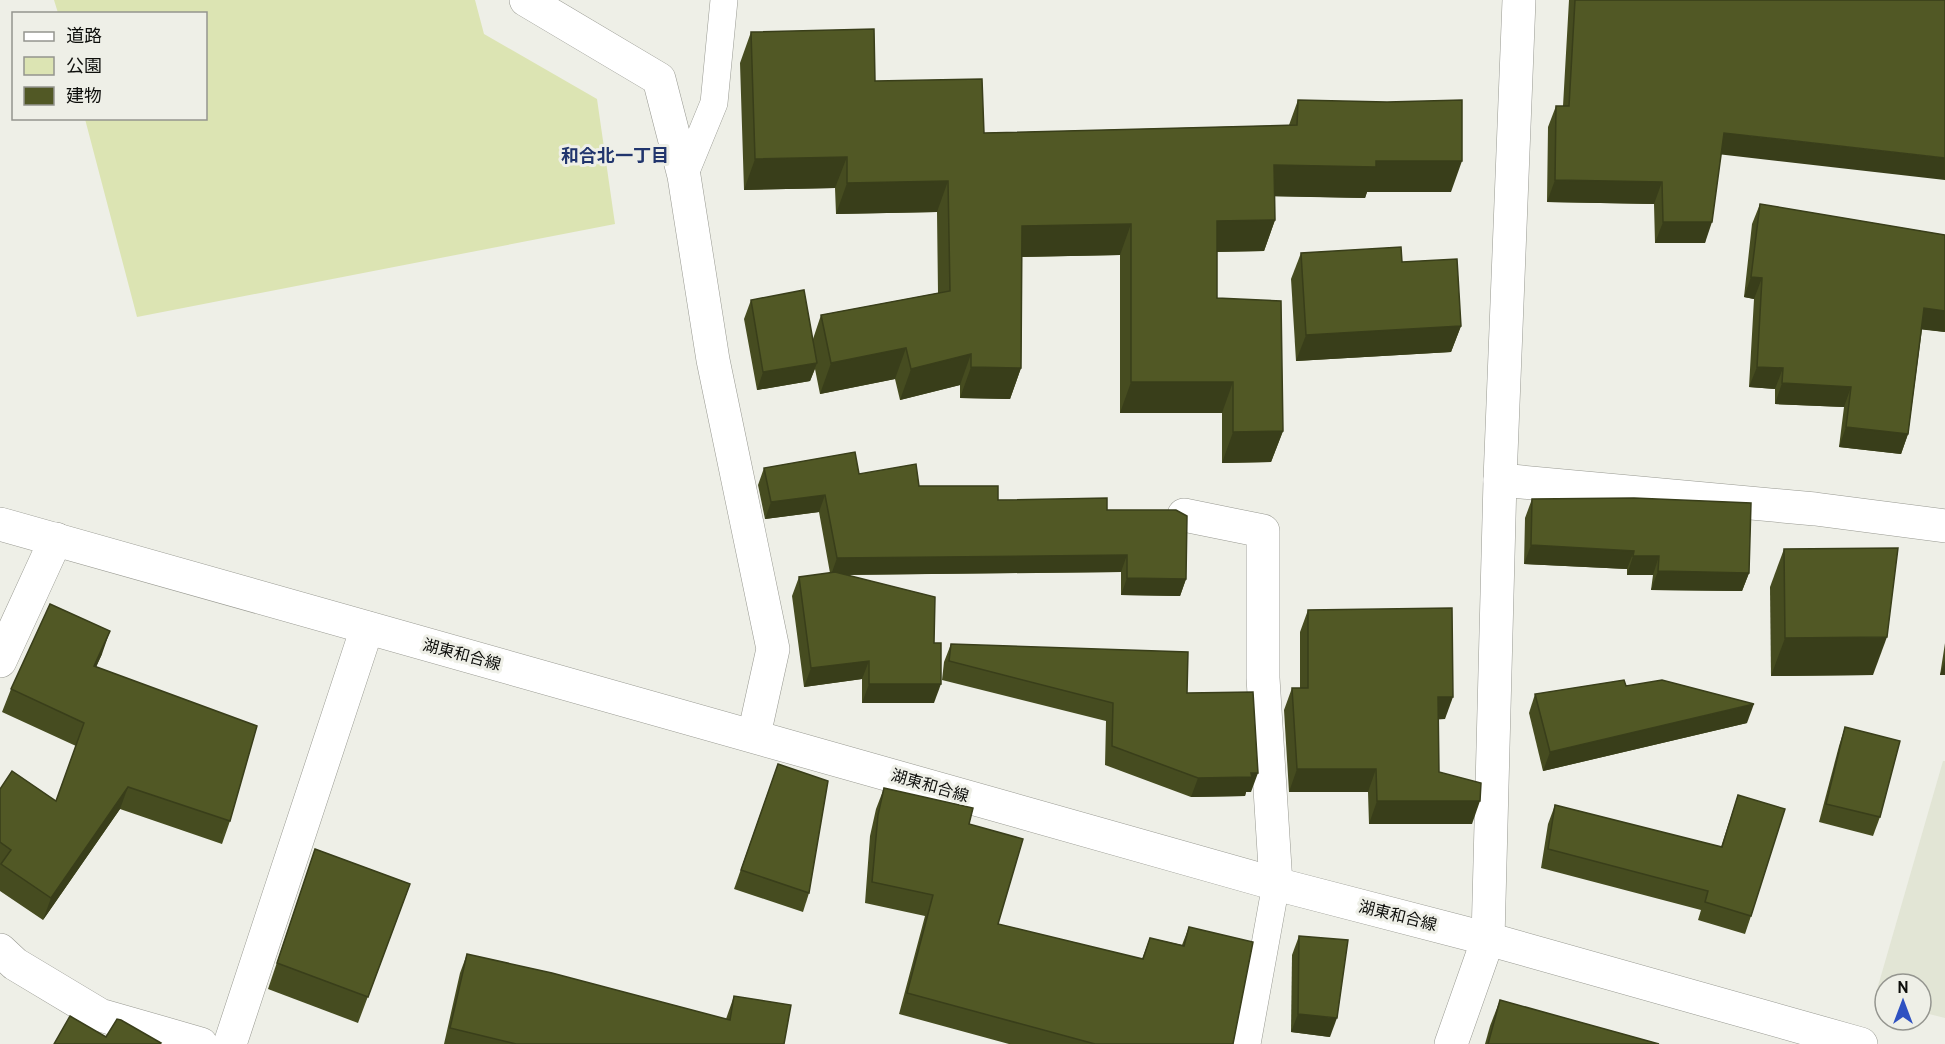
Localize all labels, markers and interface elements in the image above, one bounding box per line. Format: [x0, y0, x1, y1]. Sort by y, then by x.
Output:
legend [12, 12, 207, 120]
text: 道路 [66, 26, 102, 49]
text: 公園 [66, 56, 102, 79]
text: 建物 [66, 86, 102, 109]
district label: 和合北一丁目 [561, 146, 669, 169]
street label: 湖東和合線 [420, 636, 503, 676]
street label: 湖東和合線 [888, 766, 971, 808]
street label: 湖東和合線 [1356, 898, 1439, 936]
north arrow [1873, 972, 1933, 1032]
text: N [1897, 979, 1909, 999]

